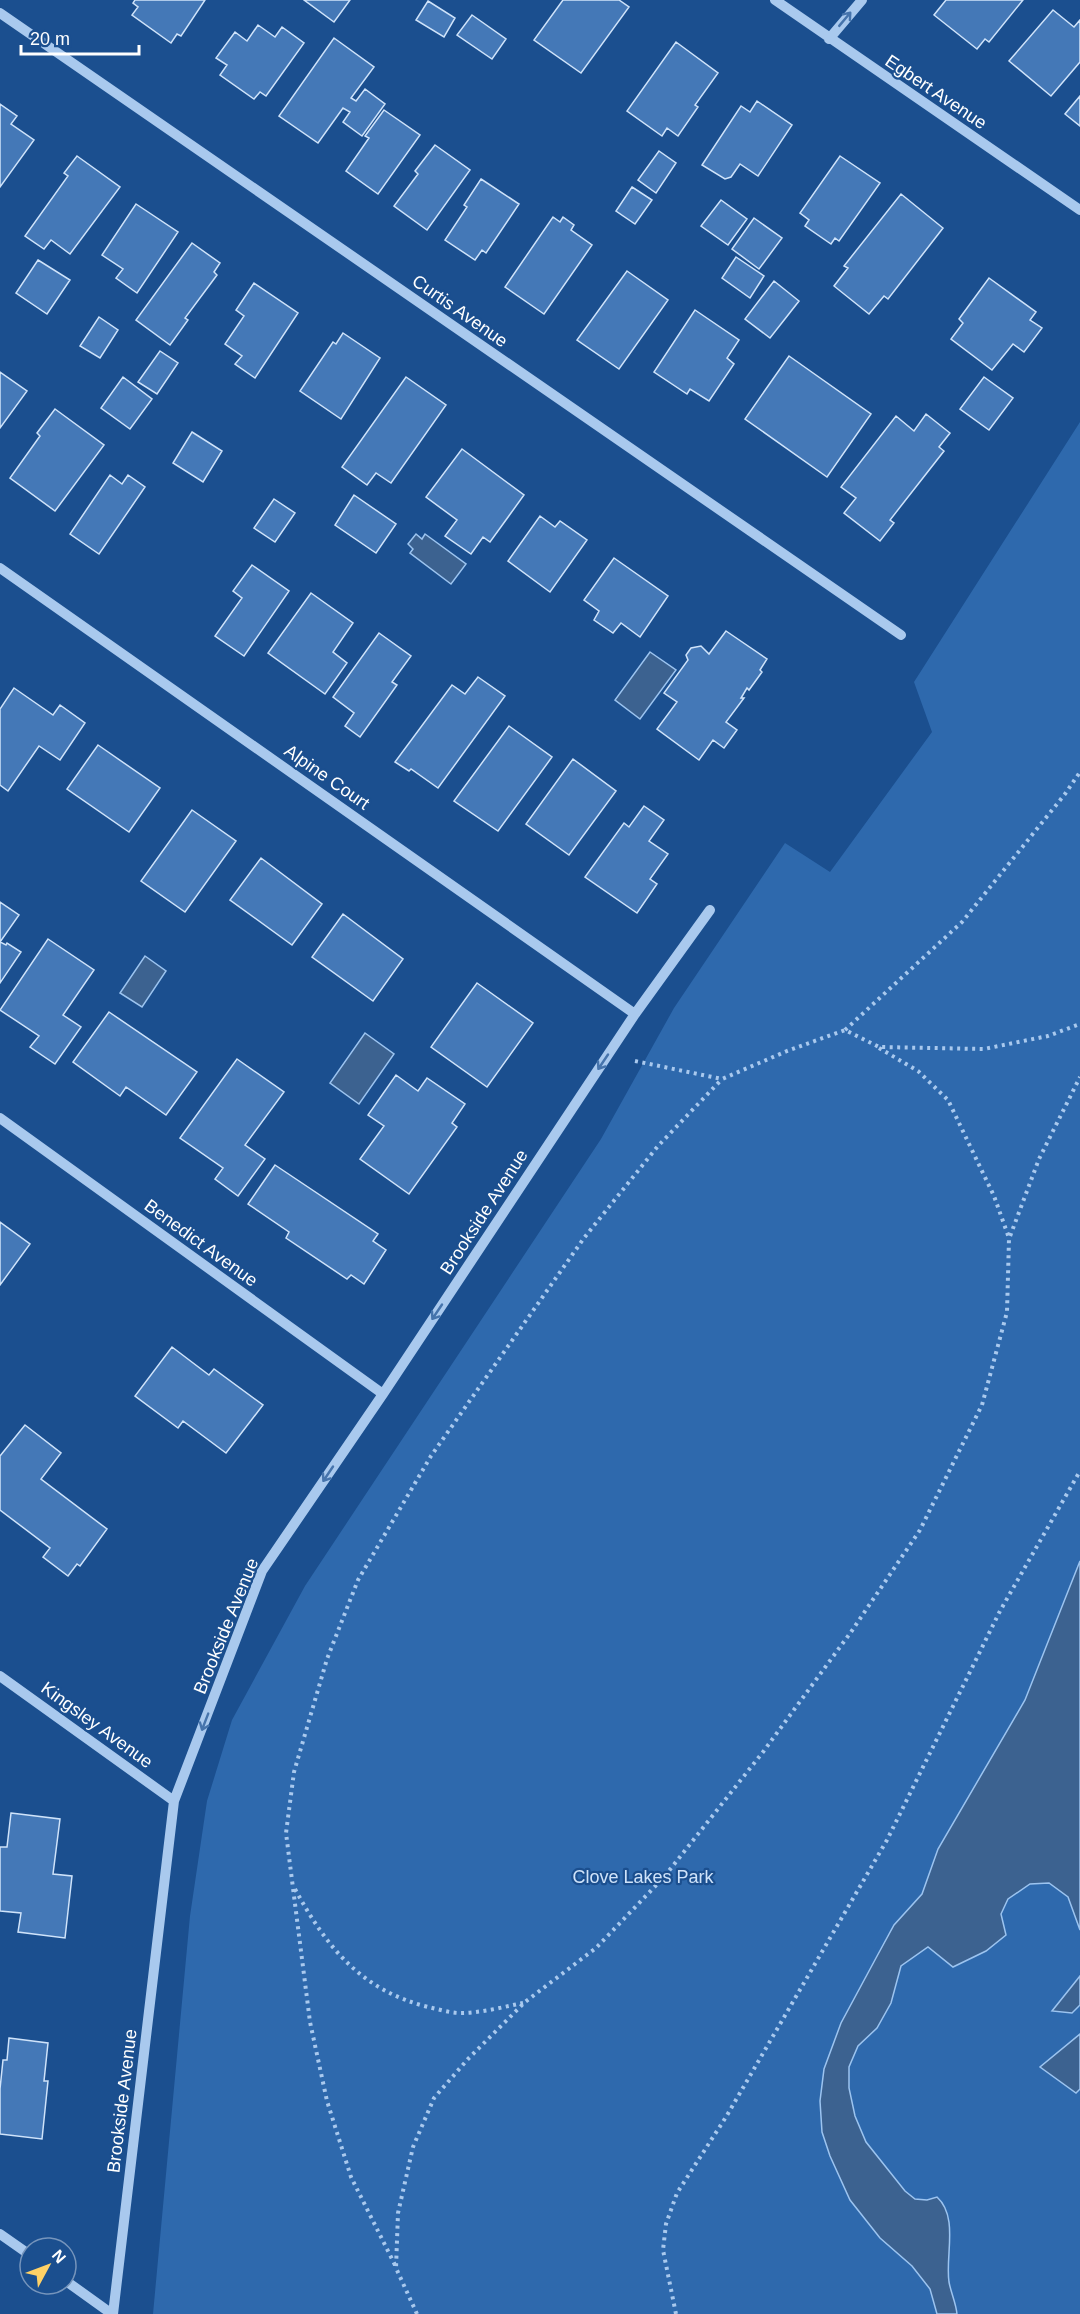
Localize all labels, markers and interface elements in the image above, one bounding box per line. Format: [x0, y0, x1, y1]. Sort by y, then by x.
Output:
one-way arrow [839, 12, 852, 28]
scale bar [21, 18, 140, 56]
text: 20 m [30, 29, 70, 49]
street label: Egbert Avenue [882, 51, 990, 133]
street label: Curtis Avenue [408, 271, 512, 351]
street label: Alpine Court [281, 740, 373, 814]
one-way arrow [597, 1054, 609, 1070]
street label: Brookside Avenue [436, 1146, 532, 1278]
street label: Benedict Avenue [141, 1195, 261, 1291]
one-way arrow [431, 1304, 444, 1321]
one-way arrow [322, 1466, 334, 1482]
street label: Brookside Avenue [190, 1555, 262, 1697]
street label: Kingsley Avenue [37, 1678, 157, 1772]
one-way arrow [198, 1712, 209, 1731]
park label: Clove Lakes Park [572, 1867, 715, 1887]
street label: Brookside Avenue [103, 2028, 141, 2174]
north arrow [18, 2236, 78, 2296]
text: N [49, 2247, 69, 2266]

